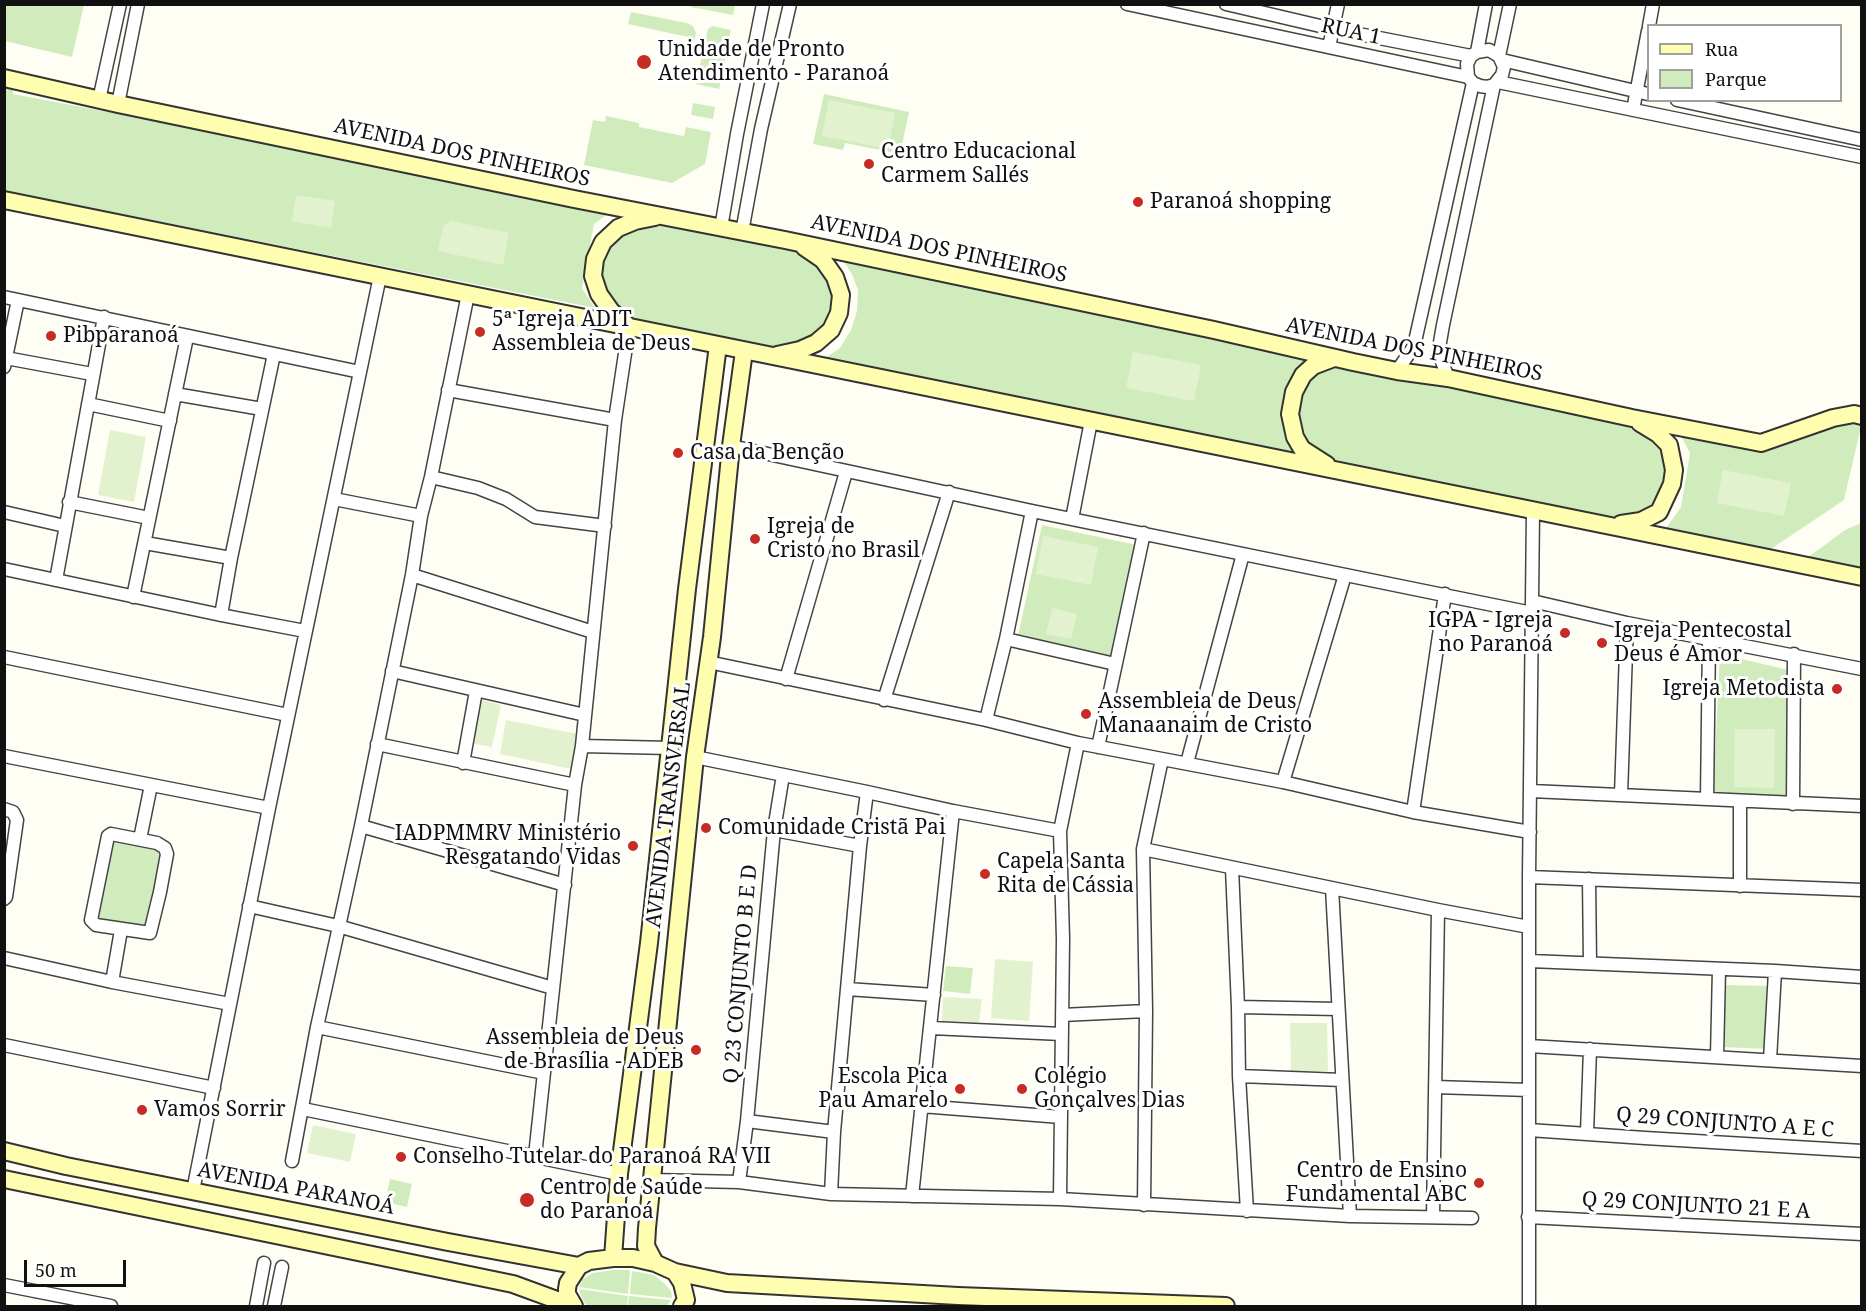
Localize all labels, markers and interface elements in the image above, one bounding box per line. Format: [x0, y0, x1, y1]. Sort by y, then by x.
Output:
street label: RUA 1 [1319, 13, 1383, 51]
legend [1647, 24, 1842, 102]
place label: Unidade de Pronto Atendimento - Paranoá [658, 37, 889, 87]
text: Rua [1705, 37, 1738, 61]
marker: Unidade de Pronto Atendimento - Paranoá [635, 53, 653, 71]
text: Parque [1705, 67, 1767, 91]
street label: AVENIDA DOS PINHEIROS [332, 114, 592, 192]
place label: Centro Educacional Carmem Sallés [881, 139, 1076, 189]
marker: Centro Educacional Carmem Sallés [862, 157, 876, 171]
place label: Paranoá shopping [1150, 189, 1331, 215]
marker: Paranoá shopping [1131, 195, 1145, 209]
street label: AVENIDA DOS PINHEIROS [809, 210, 1069, 288]
place label: 5ª Igreja ADIT Assembleia de Deus [492, 307, 690, 357]
street label: AVENIDA DOS PINHEIROS [1283, 313, 1545, 387]
place label: Pibparanoá [63, 323, 179, 349]
marker: 5ª Igreja ADIT Assembleia de Deus [473, 325, 487, 339]
marker: Pibparanoá [44, 329, 58, 343]
place label: Casa da Benção [690, 440, 844, 466]
marker: Casa da Benção [671, 446, 685, 460]
place label: Igreja de Cristo no Brasil [767, 514, 920, 564]
marker: Igreja de Cristo no Brasil [748, 532, 762, 546]
place label: IGPA - Igreja no Paranoá [1428, 608, 1553, 658]
place label: Igreja Pentecostal Deus é Amor [1614, 618, 1791, 668]
marker: IGPA - Igreja no Paranoá [1558, 626, 1572, 640]
marker: Igreja Pentecostal Deus é Amor [1595, 636, 1609, 650]
place label: Igreja Metodista [1663, 676, 1825, 702]
street label: AVENIDA TRANSVERSAL [641, 681, 697, 929]
marker: Igreja Metodista [1830, 682, 1844, 696]
place label: Assembleia de Deus Manaanaim de Cristo [1098, 689, 1312, 739]
marker: Assembleia de Deus Manaanaim de Cristo [1079, 707, 1093, 721]
place label: Comunidade Cristã Pai [718, 815, 946, 841]
place label: IADPMMRV Ministério Resgatando Vidas [395, 821, 621, 871]
marker: Comunidade Cristã Pai [699, 821, 713, 835]
marker: IADPMMRV Ministério Resgatando Vidas [626, 839, 640, 853]
place label: Capela Santa Rita de Cássia [997, 849, 1134, 899]
street label: Q 23 CONJUNTO B E D [719, 864, 763, 1084]
marker: Capela Santa Rita de Cássia [978, 867, 992, 881]
place label: Assembleia de Deus de Brasília - ADEB [486, 1025, 684, 1075]
marker: Assembleia de Deus de Brasília - ADEB [689, 1043, 703, 1057]
place label: Escola Pica Pau Amarelo [818, 1064, 948, 1114]
place label: Colégio Gonçalves Dias [1034, 1064, 1185, 1114]
marker: Escola Pica Pau Amarelo [953, 1082, 967, 1096]
marker: Colégio Gonçalves Dias [1015, 1082, 1029, 1096]
place label: Vamos Sorrir [154, 1097, 286, 1123]
marker: Vamos Sorrir [135, 1103, 149, 1117]
street label: Q 29 CONJUNTO A E C [1615, 1103, 1835, 1143]
place label: Conselho Tutelar do Paranoá RA VII [413, 1144, 771, 1170]
marker: Conselho Tutelar do Paranoá RA VII [394, 1150, 408, 1164]
street label: AVENIDA PARANOÁ [195, 1158, 397, 1220]
place label: Centro de Ensino Fundamental ABC [1286, 1158, 1467, 1208]
place label: Centro de Saúde do Paranoá [540, 1175, 703, 1225]
marker: Centro de Ensino Fundamental ABC [1472, 1176, 1486, 1190]
street label: Q 29 CONJUNTO 21 E A [1581, 1187, 1811, 1225]
marker: Centro de Saúde do Paranoá [518, 1191, 536, 1209]
scale bar [27, 1248, 129, 1286]
text: 50 m [35, 1258, 77, 1282]

